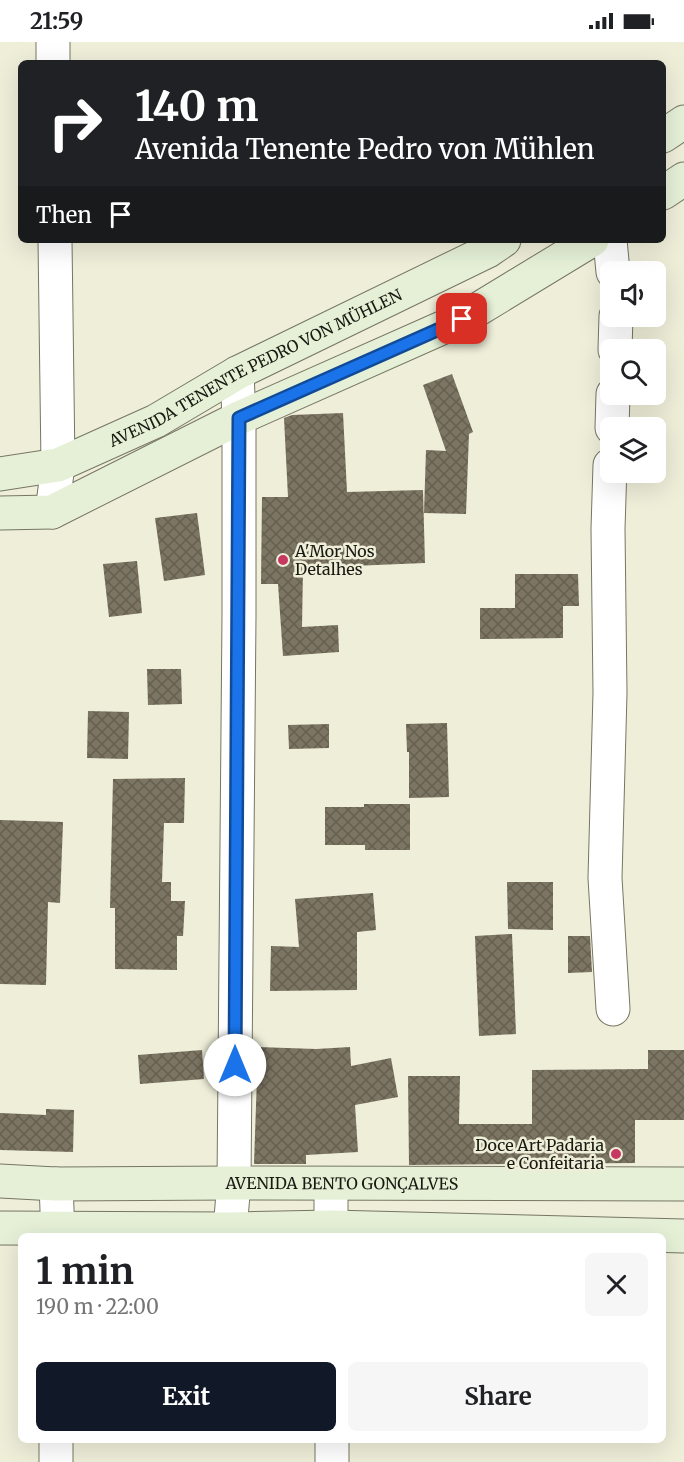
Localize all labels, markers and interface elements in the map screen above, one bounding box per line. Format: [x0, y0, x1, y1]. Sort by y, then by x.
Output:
text: 21:59 [30, 7, 83, 35]
text: 140 m [135, 80, 258, 132]
icon: right [36, 84, 114, 162]
text: Avenida Tenente Pedro von Mühlen [135, 132, 595, 166]
icon: arrive [104, 198, 137, 231]
text: Then [36, 201, 92, 229]
map controls [600, 261, 666, 483]
button: sound [600, 261, 666, 327]
street label: AVENIDA TENENTE PEDRO VON MÜHLEN [105, 284, 406, 451]
pin [436, 293, 487, 344]
icon: arrive [445, 302, 478, 335]
button: search [600, 339, 666, 405]
button: layers [600, 417, 666, 483]
place label: A'Mor Nos Detalhes [294, 541, 375, 579]
marker: A'Mor Nos Detalhes [276, 553, 290, 567]
position arrow [203, 1033, 267, 1097]
place label: Doce Art Padaria e Confeitaria [475, 1135, 604, 1173]
marker: Doce Art Padaria e Confeitaria [609, 1147, 623, 1161]
street label: AVENIDA BENTO GONÇALVES [224, 1173, 458, 1193]
text: 1 min [36, 1249, 134, 1294]
button: close [585, 1253, 648, 1316]
text: 190 m · 22:00 [36, 1294, 159, 1319]
button: Exit [36, 1362, 336, 1431]
button: Share [348, 1362, 648, 1431]

